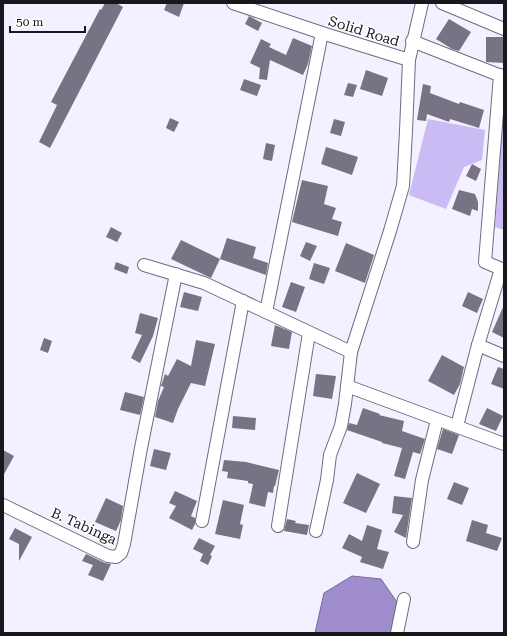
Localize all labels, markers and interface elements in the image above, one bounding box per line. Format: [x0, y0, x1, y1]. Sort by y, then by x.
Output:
scale bar [10, 8, 85, 34]
street label: Solid Road [327, 13, 401, 49]
text: 50 m [16, 15, 43, 29]
street label: B. Tabinga [49, 504, 120, 548]

